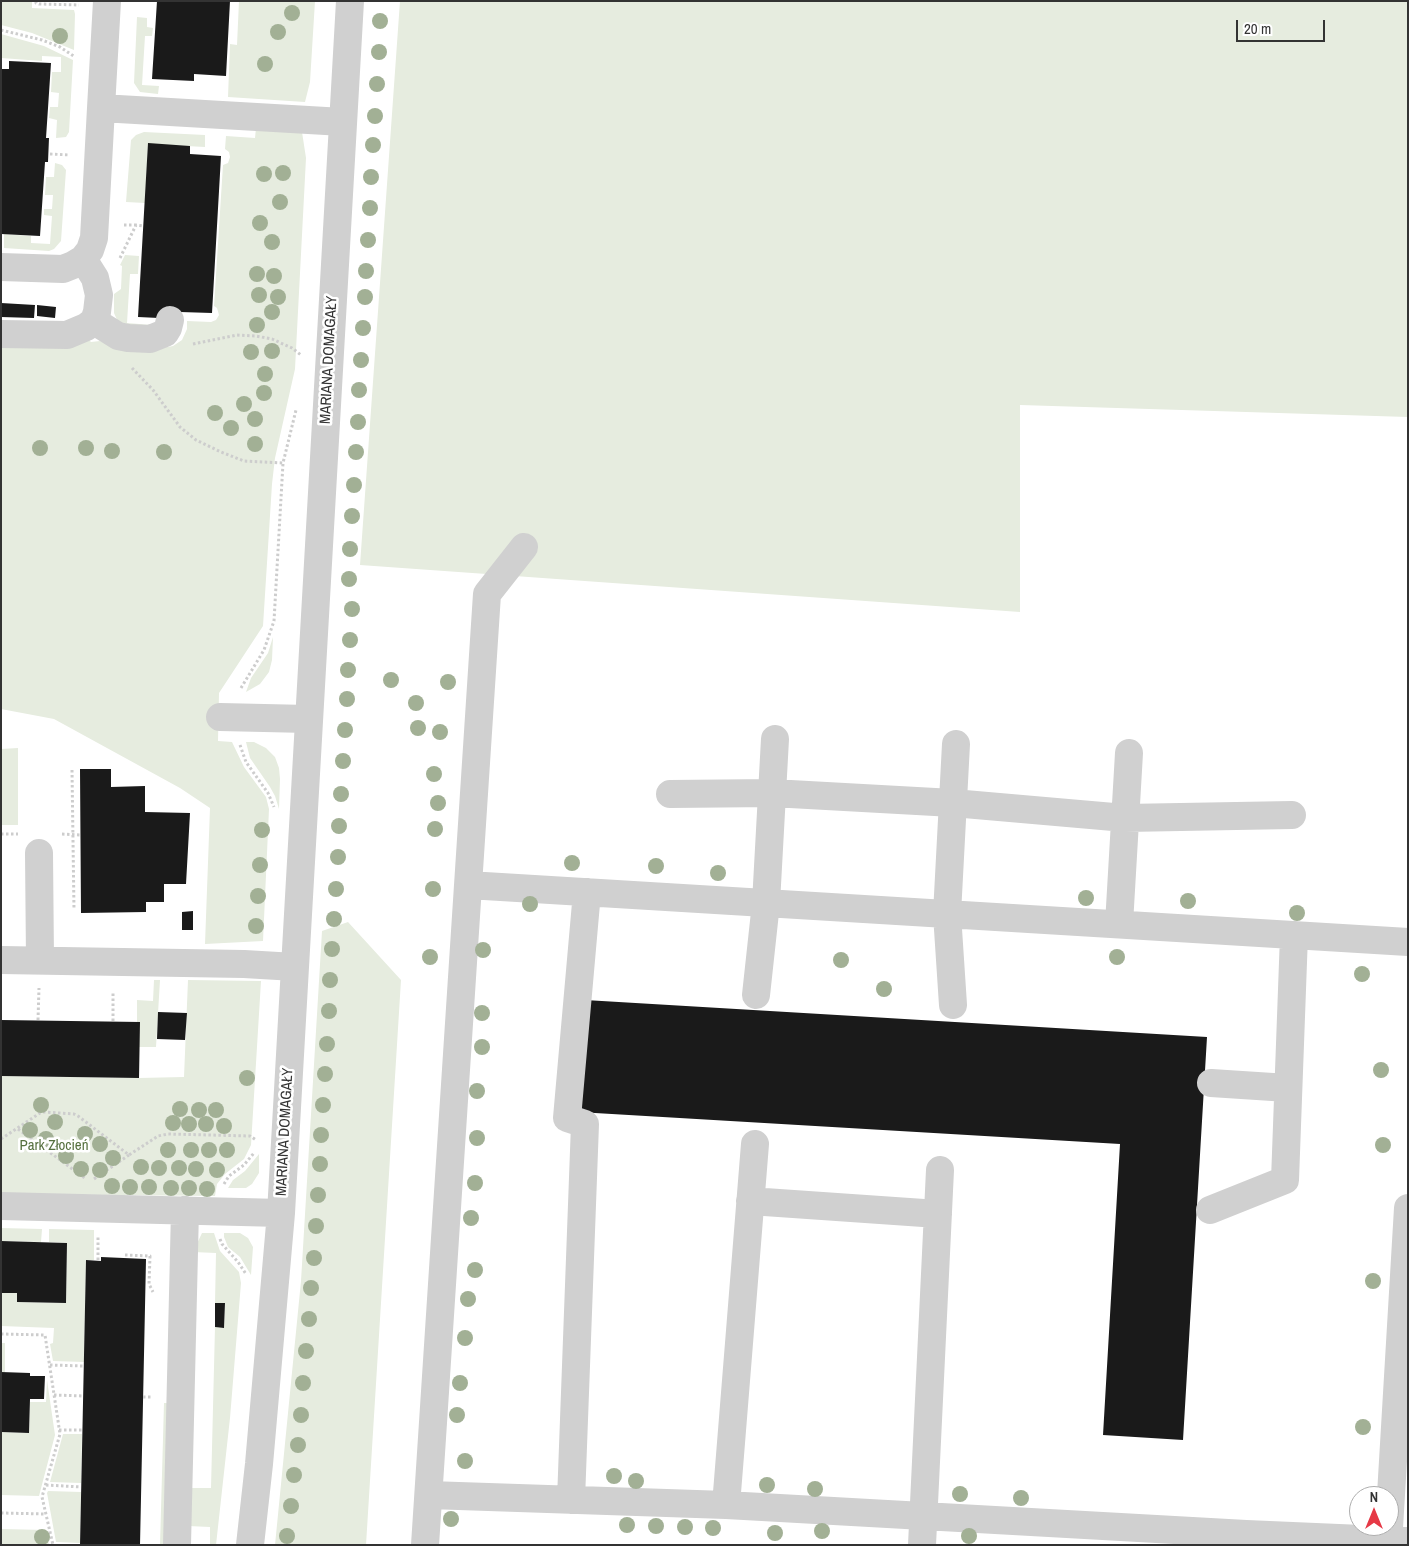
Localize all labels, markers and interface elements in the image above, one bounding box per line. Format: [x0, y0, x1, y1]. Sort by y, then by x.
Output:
scale bar [1239, 10, 1328, 42]
text: 20 m [1244, 18, 1271, 39]
street label: MARIANA DOMAGAŁY [317, 295, 341, 425]
street label: MARIANA DOMAGAŁY [273, 1067, 297, 1197]
park label: Park Złocień [19, 1137, 89, 1155]
north arrow [1349, 1486, 1399, 1536]
text: N [1370, 1488, 1378, 1506]

